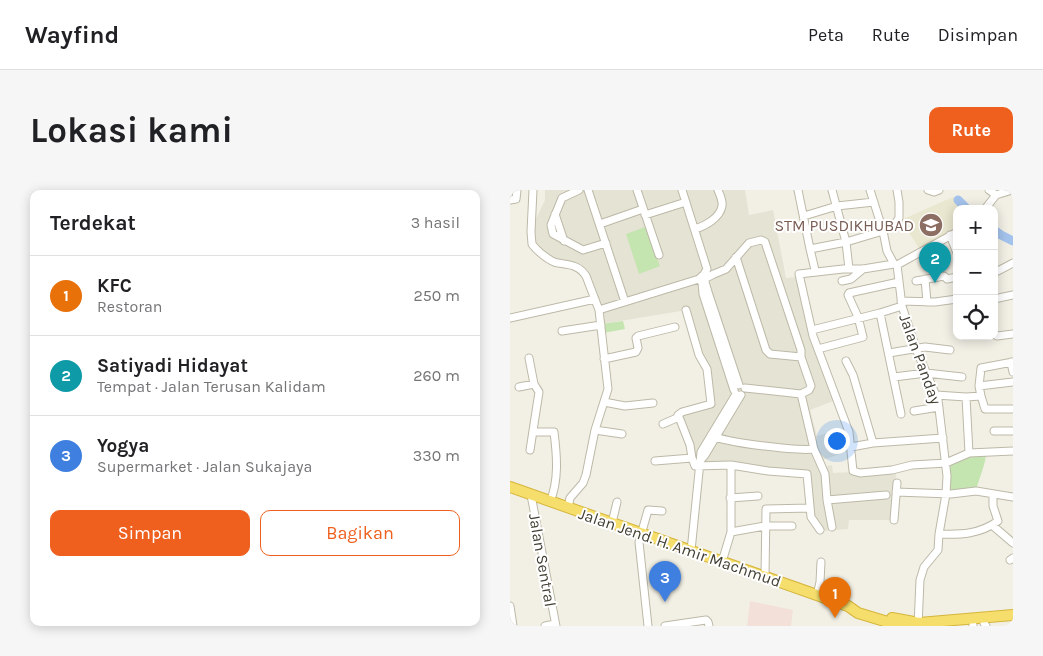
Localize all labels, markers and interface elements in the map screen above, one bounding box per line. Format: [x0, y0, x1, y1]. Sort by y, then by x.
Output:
text: Wayfind [25, 21, 119, 49]
text: Peta [808, 24, 844, 46]
text: Rute [872, 24, 910, 46]
text: Disimpan [938, 24, 1018, 46]
button: Rute [929, 107, 1013, 153]
text: Lokasi kami [30, 110, 233, 151]
map controls [953, 205, 998, 340]
button: + [953, 205, 998, 250]
text: Terdekat [50, 211, 136, 235]
school or university icon: STM PUSDIKHUBAD [918, 212, 944, 238]
text: 3 hasil [411, 213, 460, 232]
place label: STM PUSDIKHUBAD [774, 216, 914, 235]
pin: 2 [919, 242, 951, 283]
button: − [953, 250, 998, 295]
text: KFC [97, 275, 132, 297]
text: 1 [63, 286, 69, 305]
text: 250 m [413, 286, 460, 305]
button: locate [953, 295, 998, 340]
text: Restoran [97, 297, 162, 316]
street label: Jalan Panday [895, 311, 946, 408]
text: Satiyadi Hidayat [97, 355, 248, 377]
text: 2 [61, 366, 71, 385]
text: 260 m [413, 366, 460, 385]
text: Tempat · Jalan Terusan Kalidam [97, 377, 326, 396]
your location [824, 428, 850, 454]
text: Yogya [97, 435, 149, 457]
text: 3 [61, 446, 71, 465]
text: 330 m [413, 446, 460, 465]
text: Supermarket · Jalan Sukajaya [97, 457, 312, 476]
street label: Jalan Jend. H. Amir Machmud [576, 504, 784, 591]
button: Simpan [50, 510, 250, 556]
button: Bagikan [260, 510, 460, 556]
street label: Jalan Sentral [525, 512, 560, 608]
pin: 3 [649, 561, 681, 602]
pin: 1 [819, 577, 851, 618]

